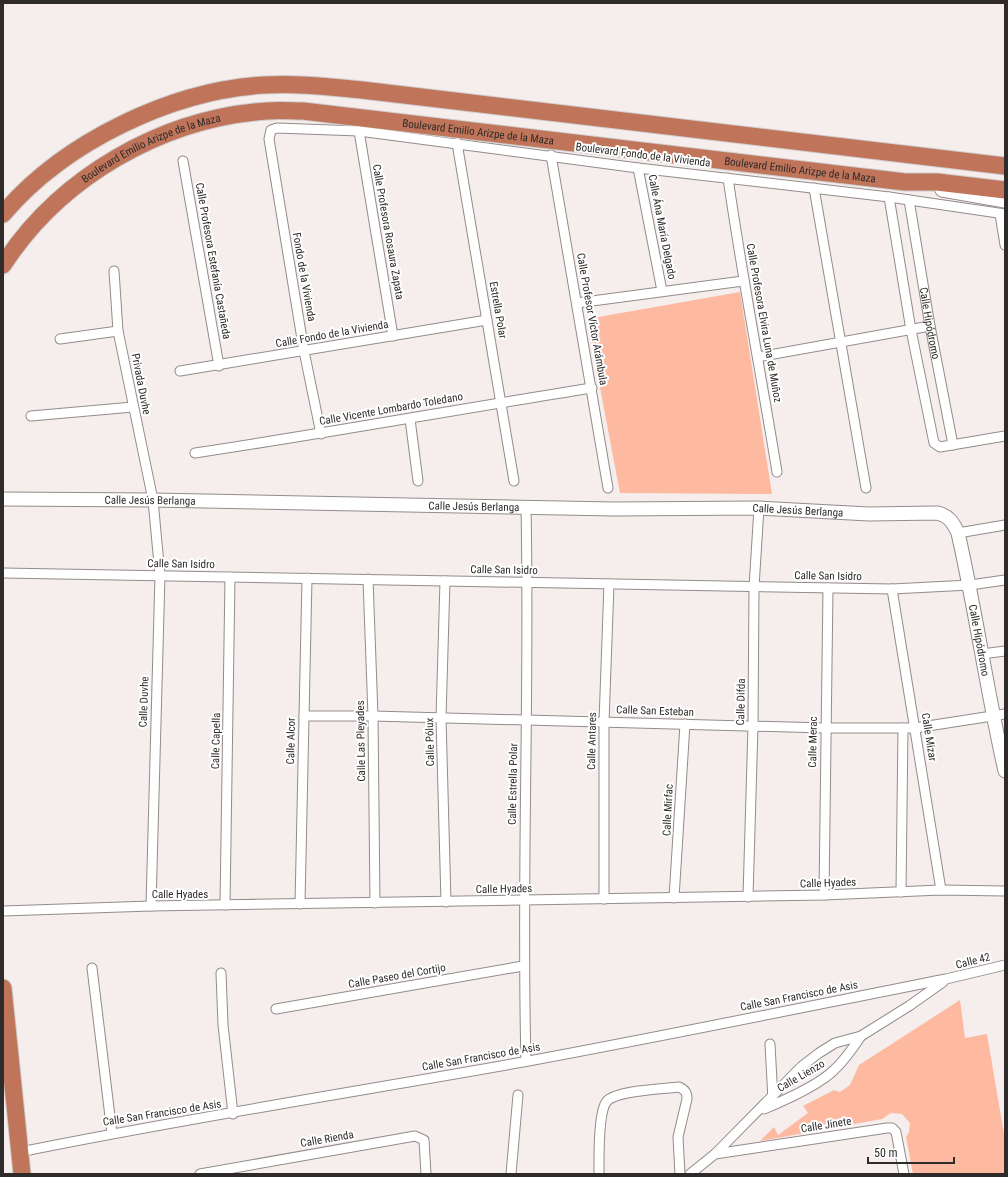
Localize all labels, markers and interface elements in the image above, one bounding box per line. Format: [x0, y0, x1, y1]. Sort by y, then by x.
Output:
street label: Boulevard Emilio Arizpe de la Maza [79, 111, 222, 186]
street label: Boulevard Emilio Arizpe de la Maza [402, 116, 555, 147]
street label: Boulevard Fondo de la Vivienda [575, 140, 711, 170]
street label: Boulevard Emilio Arizpe de la Maza [724, 154, 877, 185]
street label: Calle Profesora Rosaura Zapata [370, 163, 406, 301]
street label: Calle Ána María Delgado [645, 173, 679, 281]
street label: Calle Profesora Estefanía Castañeda [193, 182, 233, 340]
street label: Fondo de la Vivienda [290, 231, 318, 323]
street label: Calle Profesora Elvira Luna de Muñoz [744, 243, 784, 404]
street label: Calle Profesor Víctor Arámbula [574, 252, 610, 386]
street label: Estrella Polar [487, 280, 510, 340]
street label: Calle Hipódromo [917, 286, 943, 361]
street label: Calle Fondo de la Vivienda [275, 318, 389, 350]
street label: Privada Duvhe [129, 352, 153, 416]
street label: Calle Vicente Lombardo Toledano [318, 390, 464, 428]
street label: Calle Jesús Berlanga [104, 493, 196, 507]
street label: Calle Jesús Berlanga [428, 499, 520, 514]
street label: Calle Jesús Berlanga [752, 501, 844, 519]
street label: Calle San Isidro [147, 557, 215, 571]
street label: Calle San Isidro [470, 563, 538, 577]
street label: Calle San Isidro [794, 569, 862, 583]
street label: Calle Hipódromo [966, 603, 992, 678]
street label: Calle Duvhe [137, 676, 151, 728]
street label: Calle Difda [734, 678, 748, 726]
street label: Calle Las Pleyades [354, 700, 368, 782]
street label: Calle San Esteban [616, 703, 694, 719]
street label: Calle Antares [585, 712, 599, 770]
street label: Calle Mizar [919, 712, 939, 763]
street label: Calle Capella [209, 713, 223, 769]
street label: Calle Merac [806, 716, 820, 768]
street label: Calle Alcor [284, 717, 298, 765]
street label: Calle Pólux [423, 717, 437, 766]
street label: Calle Estrella Polar [506, 742, 520, 825]
street label: Calle Mirfac [660, 784, 676, 836]
street label: Calle Hyades [800, 876, 856, 890]
street label: Calle Hyades [476, 882, 532, 896]
street label: Calle Hyades [152, 888, 208, 901]
street label: Calle 42 [954, 950, 992, 972]
street label: Calle Paseo del Cortijo [347, 961, 447, 991]
street label: Calle San Francisco de Asis [739, 978, 859, 1014]
street label: Calle San Francisco de Asis [421, 1040, 541, 1074]
street label: Calle Lienzo [775, 1057, 827, 1095]
street label: Calle San Francisco de Asis [102, 1097, 222, 1129]
street label: Calle Jinete [800, 1115, 852, 1135]
street label: Calle Rienda [299, 1128, 355, 1150]
scale bar [868, 1139, 954, 1165]
text: 50 m [874, 1146, 898, 1160]

